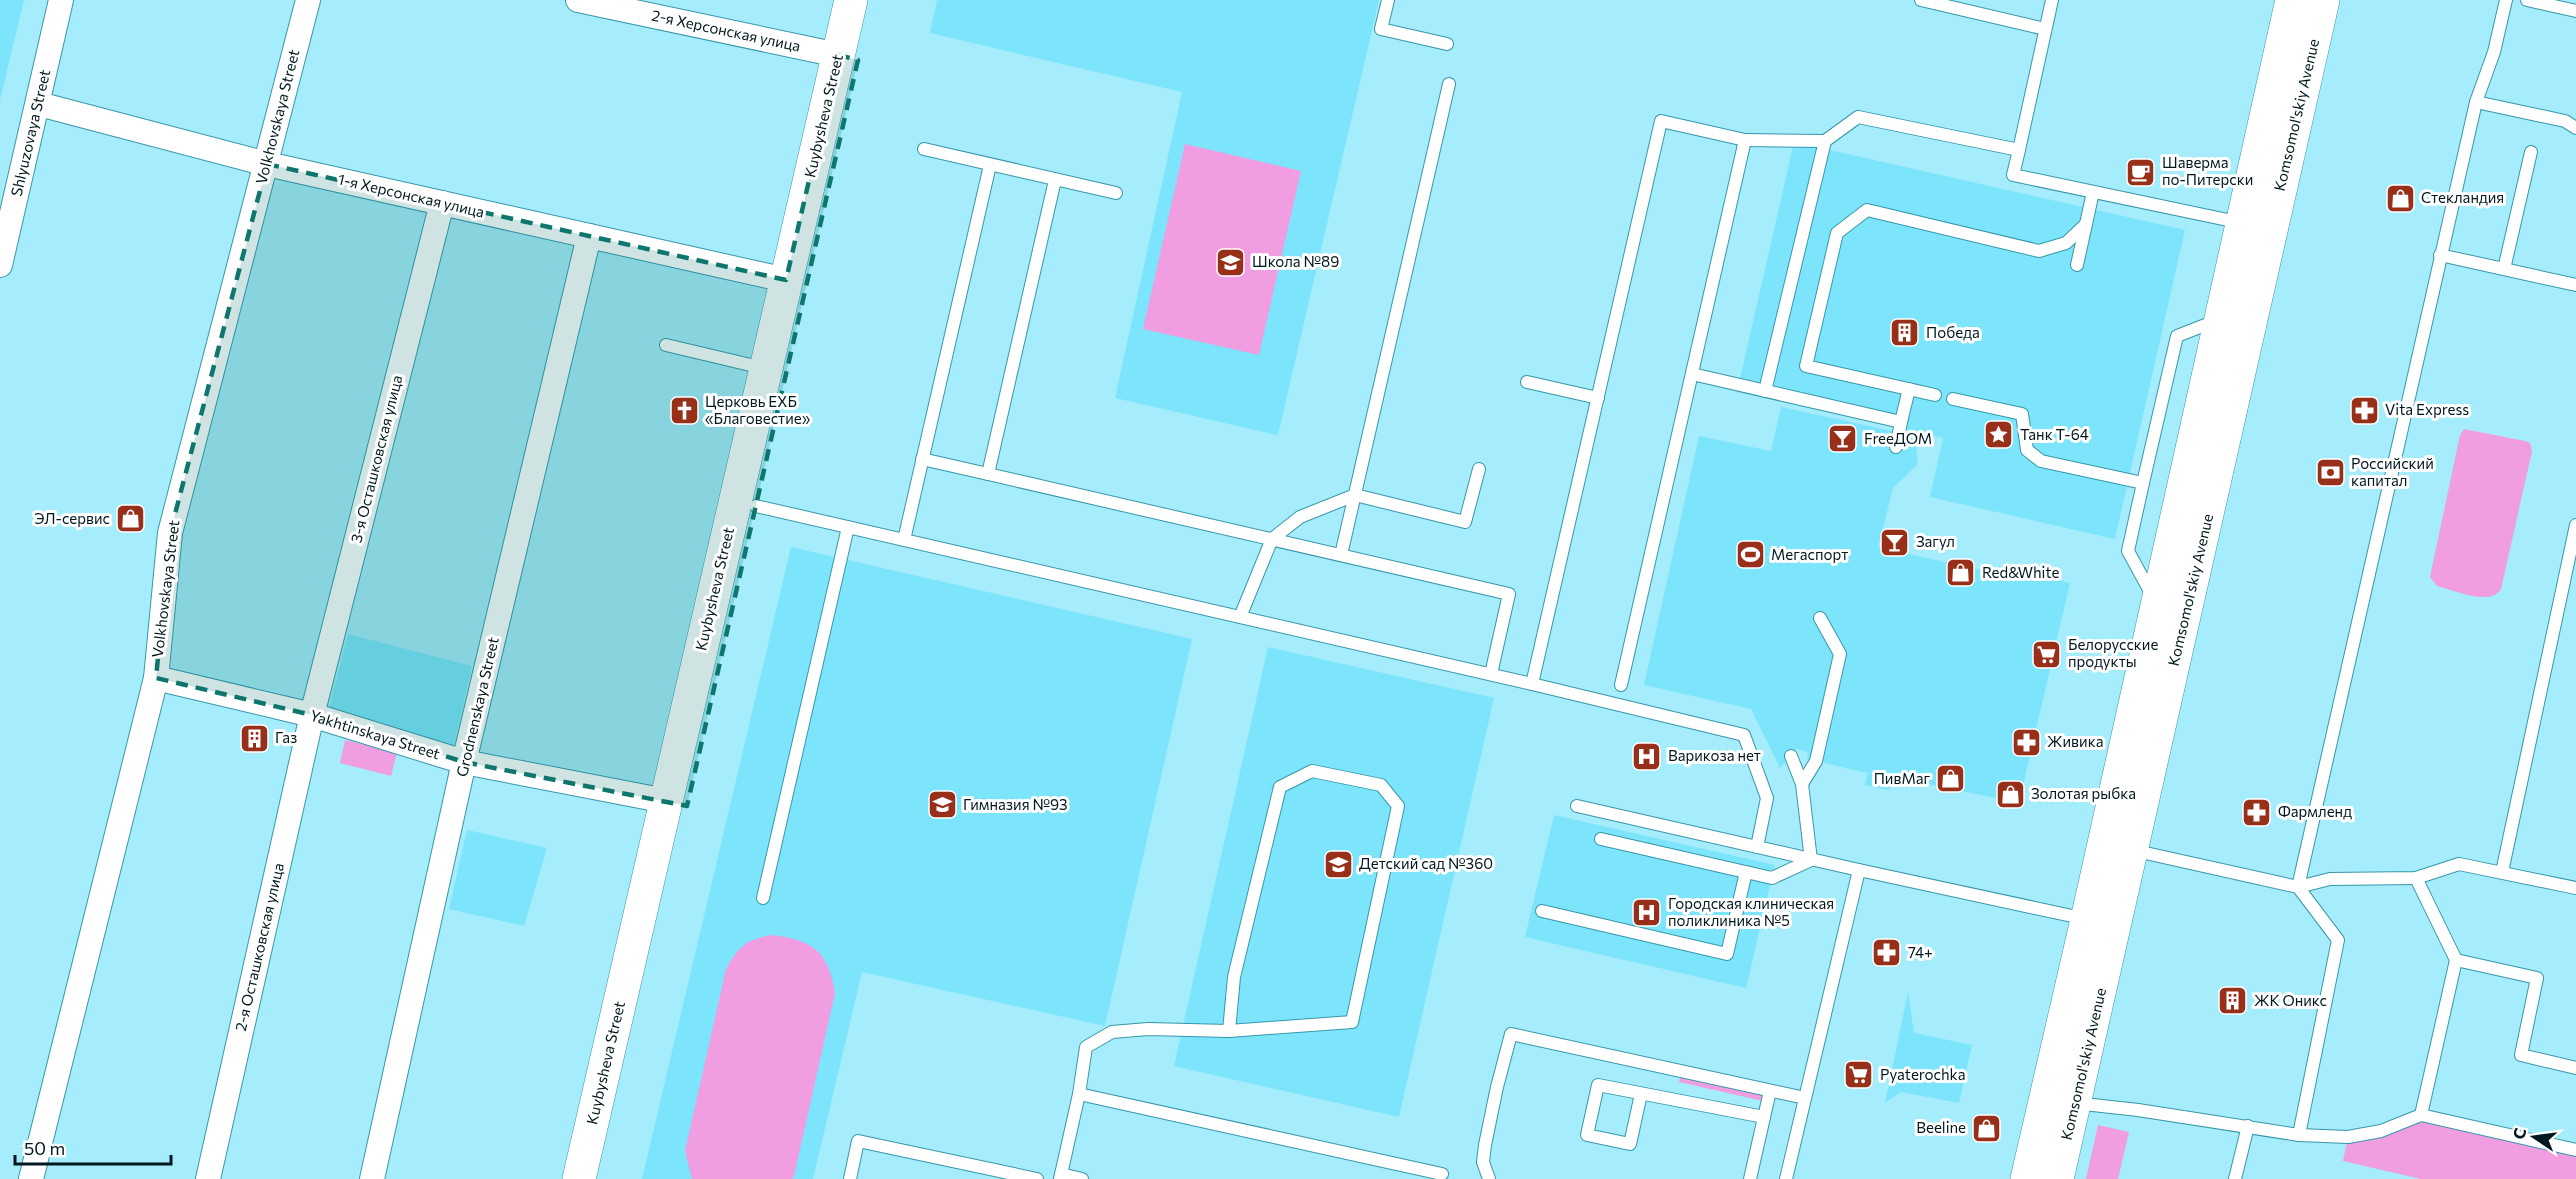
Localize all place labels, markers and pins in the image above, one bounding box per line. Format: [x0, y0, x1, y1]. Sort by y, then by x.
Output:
place label: Шаверма по-Питерски [2162, 153, 2253, 188]
cafe icon: Шаверма по-Питерски [2125, 156, 2157, 188]
shop icon: Стекландия [2384, 182, 2416, 214]
place label: Стекландия [2421, 188, 2504, 206]
school or university icon: Школа №89 [1215, 246, 1247, 278]
place label: Школа №89 [1252, 252, 1339, 270]
building icon: Победа [1889, 317, 1921, 349]
place label: Победа [1926, 323, 1980, 341]
place label: Церковь ЕХБ «Благовестие» [705, 392, 811, 427]
pharmacy icon: Vita Express [2348, 394, 2380, 426]
church icon: Церковь ЕХБ «Благовестие» [668, 395, 700, 427]
place label: Vita Express [2385, 400, 2469, 418]
place icon: Танк Т-64 [1983, 419, 2015, 451]
bar icon: FreeДОМ [1827, 423, 1859, 455]
place label: Танк Т-64 [2020, 425, 2089, 443]
place label: FreeДОМ [1864, 429, 1932, 447]
place label: Российский капитал [2351, 454, 2434, 489]
bank icon: Российский капитал [2314, 457, 2346, 489]
shop icon: ЭЛ-сервис [115, 503, 147, 535]
place label: ЭЛ-сервис [34, 509, 110, 527]
bar icon: Загул [1879, 526, 1911, 558]
place label: Загул [1916, 532, 1955, 550]
sports icon: Мегаспорт [1734, 539, 1766, 571]
place label: Мегаспорт [1771, 545, 1848, 563]
shop icon: Red&White [1945, 557, 1977, 589]
place label: Red&White [1982, 563, 2059, 581]
place label: Белорусские продукты [2068, 635, 2158, 670]
supermarket icon: Белорусские продукты [2031, 638, 2063, 670]
building icon: Газ [238, 722, 270, 754]
pharmacy icon: Живика [2010, 726, 2042, 758]
place label: Газ [275, 728, 297, 746]
place label: Живика [2047, 732, 2103, 750]
hospital icon: Варикоза нет [1631, 740, 1663, 772]
place label: Варикоза нет [1668, 746, 1761, 764]
shop icon: ПивМаг [1935, 763, 1967, 795]
place label: ПивМаг [1874, 769, 1930, 787]
shop icon: Золотая рыбка [1994, 778, 2026, 810]
place label: Золотая рыбка [2031, 784, 2136, 802]
school or university icon: Гимназия №93 [926, 789, 958, 821]
place label: Гимназия №93 [963, 795, 1068, 813]
pharmacy icon: Фармленд [2241, 796, 2273, 828]
place label: Фармленд [2278, 802, 2352, 820]
school or university icon: Детский сад №360 [1322, 848, 1354, 880]
place label: Детский сад №360 [1359, 854, 1493, 872]
place label: Городская клиническая поликлиника №5 [1668, 894, 1834, 929]
hospital icon: Городская клиническая поликлиника №5 [1631, 897, 1663, 929]
pharmacy icon: 74+ [1871, 937, 1903, 969]
place label: 74+ [1908, 943, 1933, 961]
building icon: ЖК Оникс [2217, 985, 2249, 1017]
place label: ЖК Оникс [2254, 991, 2327, 1009]
supermarket icon: Pyaterochka [1843, 1059, 1875, 1091]
place label: Pyaterochka [1880, 1065, 1966, 1083]
shop icon: Beeline [1971, 1112, 2003, 1144]
place label: Beeline [1916, 1118, 1966, 1136]

